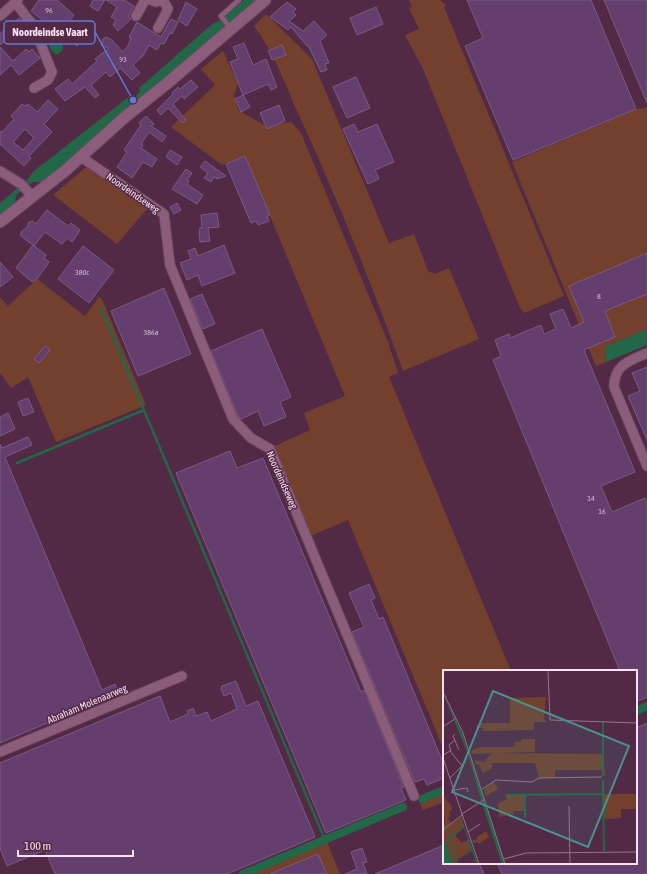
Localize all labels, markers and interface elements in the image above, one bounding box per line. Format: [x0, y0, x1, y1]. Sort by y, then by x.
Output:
house number: 96 [45, 6, 53, 15]
callout: Noordeindse Vaart [4, 21, 95, 44]
text: Noordeindse Vaart [12, 26, 88, 38]
house number: 93 [119, 55, 127, 64]
street label: Noordeindseweg [104, 171, 162, 216]
house number: 380c [75, 268, 89, 277]
house number: 8 [597, 292, 601, 301]
house number: 386a [144, 328, 159, 337]
street label: Noordeindseweg [264, 449, 300, 511]
house number: 14 [587, 494, 595, 503]
house number: 16 [598, 507, 606, 516]
inset map [443, 670, 637, 864]
street label: Abraham Molenaarweg [46, 682, 129, 726]
scale bar [18, 832, 133, 858]
text: 100 m [24, 839, 51, 853]

